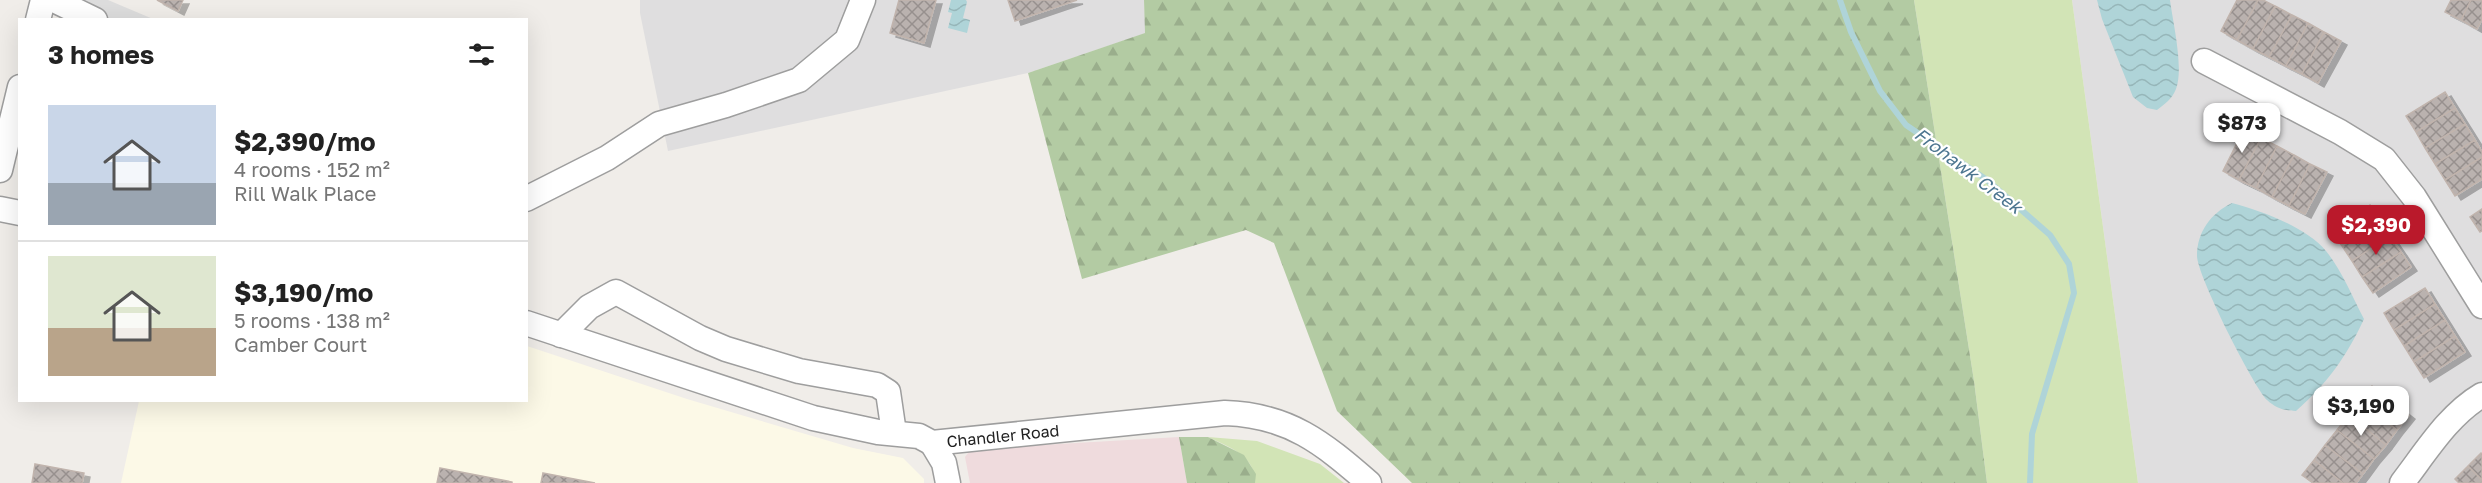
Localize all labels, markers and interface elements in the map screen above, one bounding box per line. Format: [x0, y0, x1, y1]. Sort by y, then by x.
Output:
icon: filters [465, 38, 498, 71]
text: 3 homes [48, 39, 154, 70]
pin: $873 [2206, 103, 2278, 154]
text: $873 [2217, 110, 2267, 134]
water label: Frohawk Creek [1911, 123, 2028, 219]
text: $2,390/mo [234, 126, 376, 157]
icon: home [96, 129, 168, 201]
text: 4 rooms · 152 m² [234, 157, 390, 181]
text: Rill Walk Place [234, 181, 376, 205]
pin: $2,390 [2327, 205, 2425, 256]
text: $2,390 [2341, 212, 2411, 236]
text: $3,190/mo [234, 277, 373, 308]
icon: home [96, 280, 168, 352]
text: 5 rooms · 138 m² [234, 308, 390, 332]
text: Camber Court [234, 332, 367, 356]
pin: $3,190 [2312, 386, 2410, 437]
text: $3,190 [2327, 393, 2395, 417]
street label: Chandler Road [946, 420, 1060, 451]

